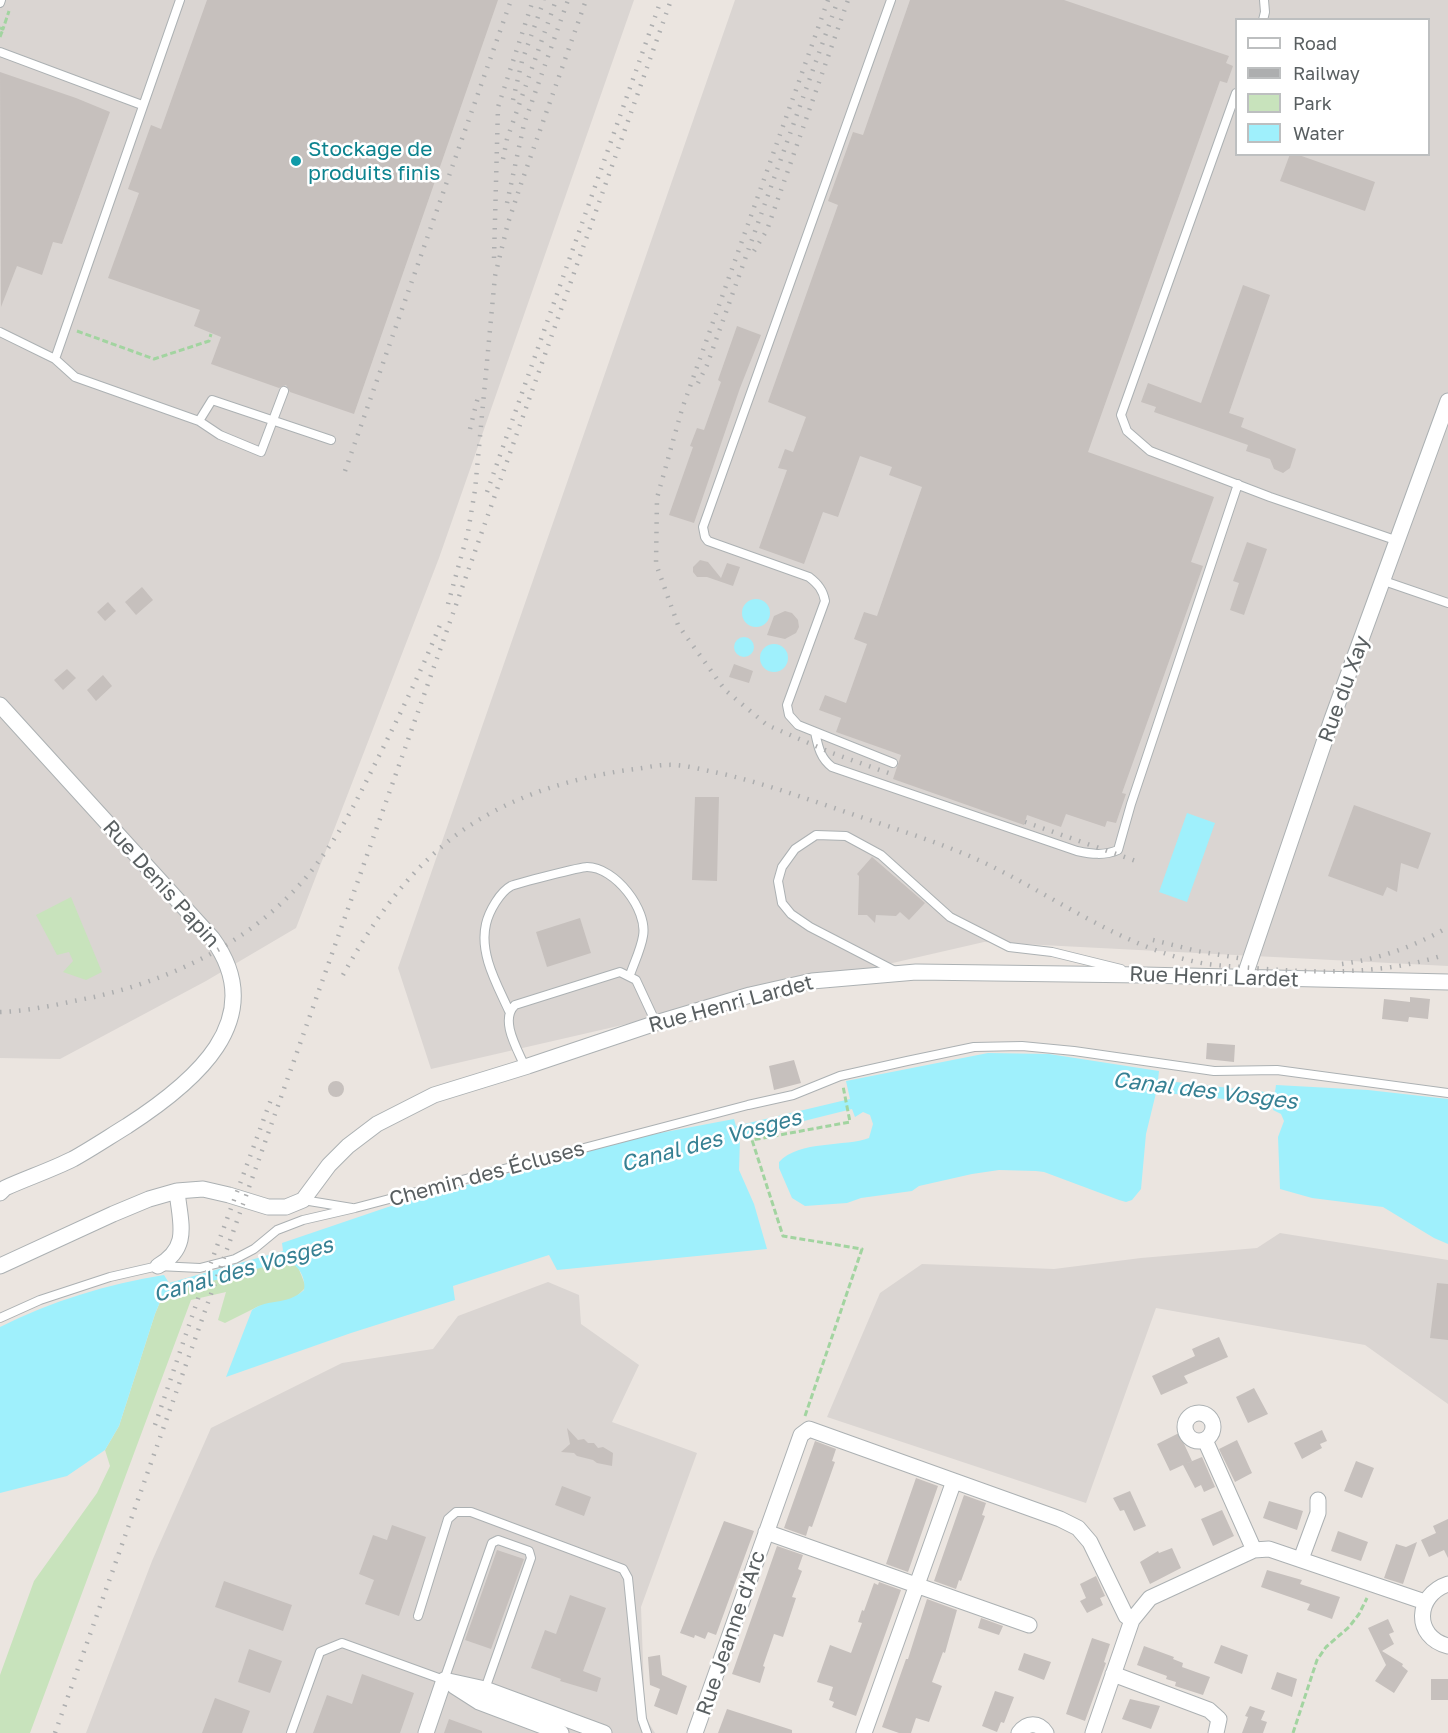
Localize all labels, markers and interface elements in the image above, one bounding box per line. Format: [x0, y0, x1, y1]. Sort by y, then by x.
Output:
legend [1235, 18, 1430, 156]
text: Road [1293, 32, 1337, 54]
text: Railway [1293, 62, 1360, 84]
text: Park [1293, 92, 1332, 114]
text: Water [1293, 122, 1344, 144]
place label: Stockage de produits finis [308, 136, 440, 186]
marker: Stockage de produits finis [289, 154, 303, 168]
street label: Rue du Xay [1313, 632, 1375, 746]
street label: Rue Denis Papin [97, 815, 225, 953]
street label: Rue Henri Lardet [1129, 961, 1299, 993]
street label: Rue Henri Lardet [646, 970, 816, 1038]
water label: Canal des Vosges [1111, 1067, 1299, 1115]
water label: Canal des Vosges [618, 1104, 804, 1178]
street label: Chemin des Écluses [387, 1136, 587, 1212]
water label: Canal des Vosges [150, 1232, 336, 1308]
street label: Rue Jeanne d'Arc [691, 1547, 771, 1719]

